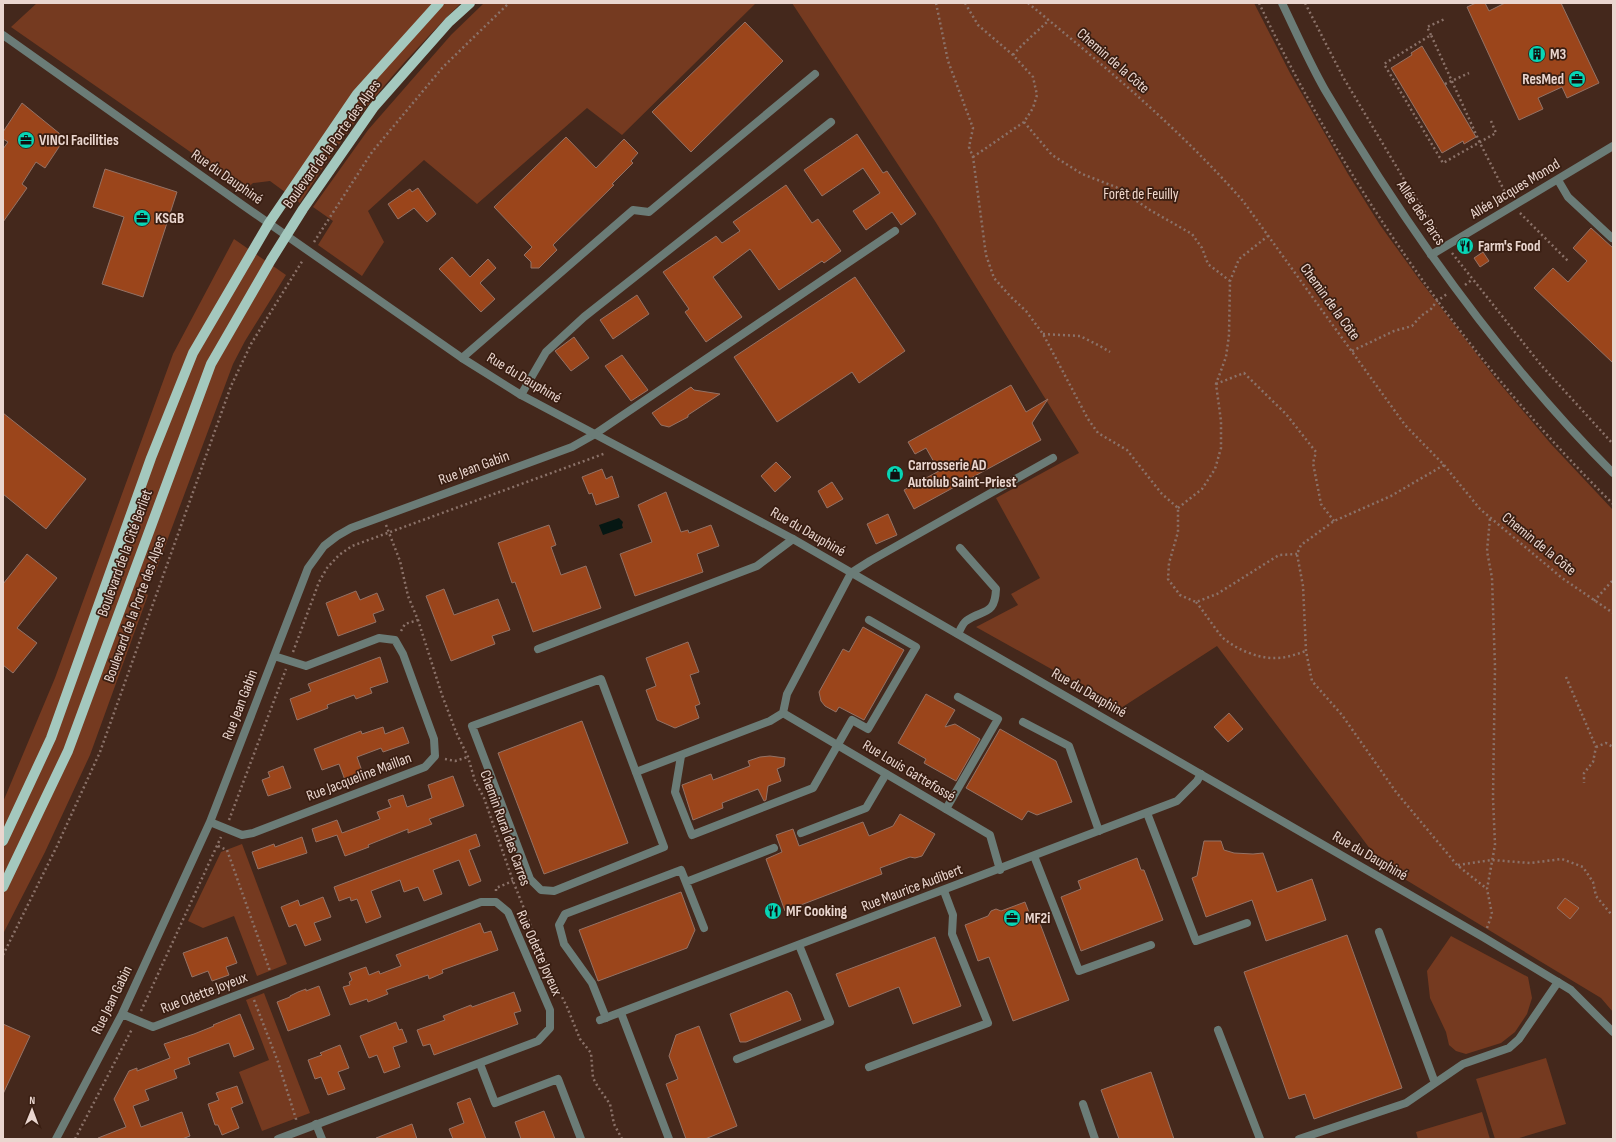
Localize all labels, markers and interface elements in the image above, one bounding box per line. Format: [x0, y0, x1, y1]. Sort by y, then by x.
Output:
street label: Chemin de la Côte [1073, 24, 1153, 98]
building icon: M3 [1527, 44, 1547, 64]
place label: M3 [1550, 45, 1566, 64]
office icon: ResMed [1567, 69, 1587, 89]
place label: ResMed [1522, 70, 1564, 89]
street label: Boulevard de la Porte des Alpes [279, 76, 385, 212]
office icon: VINCI Facilities [16, 130, 36, 150]
place label: VINCI Facilities [39, 131, 119, 150]
street label: Rue du Dauphiné [187, 145, 267, 209]
street label: Allée Jacques Monod [1466, 155, 1564, 224]
street label: Allée des Parcs [1392, 176, 1450, 249]
park label: Forêt de Feuilly [1103, 185, 1179, 204]
office icon: KSGB [132, 208, 152, 228]
place label: KSGB [155, 209, 184, 228]
restaurant icon: Farm's Food [1455, 236, 1475, 256]
place label: Farm's Food [1478, 237, 1540, 256]
street label: Chemin de la Côte [1296, 260, 1364, 344]
street label: Rue du Dauphiné [483, 348, 565, 408]
street label: Rue Jean Gabin [436, 446, 512, 490]
place label: Carrosserie AD Autolub Saint-Priest [907, 456, 1016, 492]
shop icon: Carrosserie AD Autolub Saint-Priest [885, 464, 905, 484]
street label: Boulevard de la Cité Berliet [93, 486, 157, 619]
street label: Rue du Dauphiné [767, 503, 849, 561]
street label: Chemin de la Côte [1498, 508, 1580, 580]
street label: Boulevard de la Porte des Alpes [100, 533, 170, 685]
street label: Rue du Dauphiné [1048, 664, 1130, 722]
street label: Rue Jean Gabin [218, 667, 262, 743]
street label: Rue Louis Gattefossé [859, 736, 959, 806]
street label: Rue Jacqueline Maillan [304, 748, 414, 806]
street label: Chemin Rural des Carres [475, 768, 535, 888]
street label: Rue du Dauphiné [1329, 827, 1411, 885]
street label: Rue Maurice Audibert [859, 860, 966, 916]
restaurant icon: MF Cooking [763, 901, 783, 921]
place label: MF Cooking [786, 902, 848, 921]
street label: Rue Odette Joyeux [512, 907, 566, 999]
office icon: MF2i [1002, 908, 1022, 928]
place label: MF2i [1025, 909, 1050, 928]
street label: Rue Jean Gabin [87, 963, 137, 1037]
street label: Rue Odette Joyeux [158, 968, 250, 1018]
north arrow [12, 1090, 52, 1130]
text: N [29, 1094, 35, 1107]

